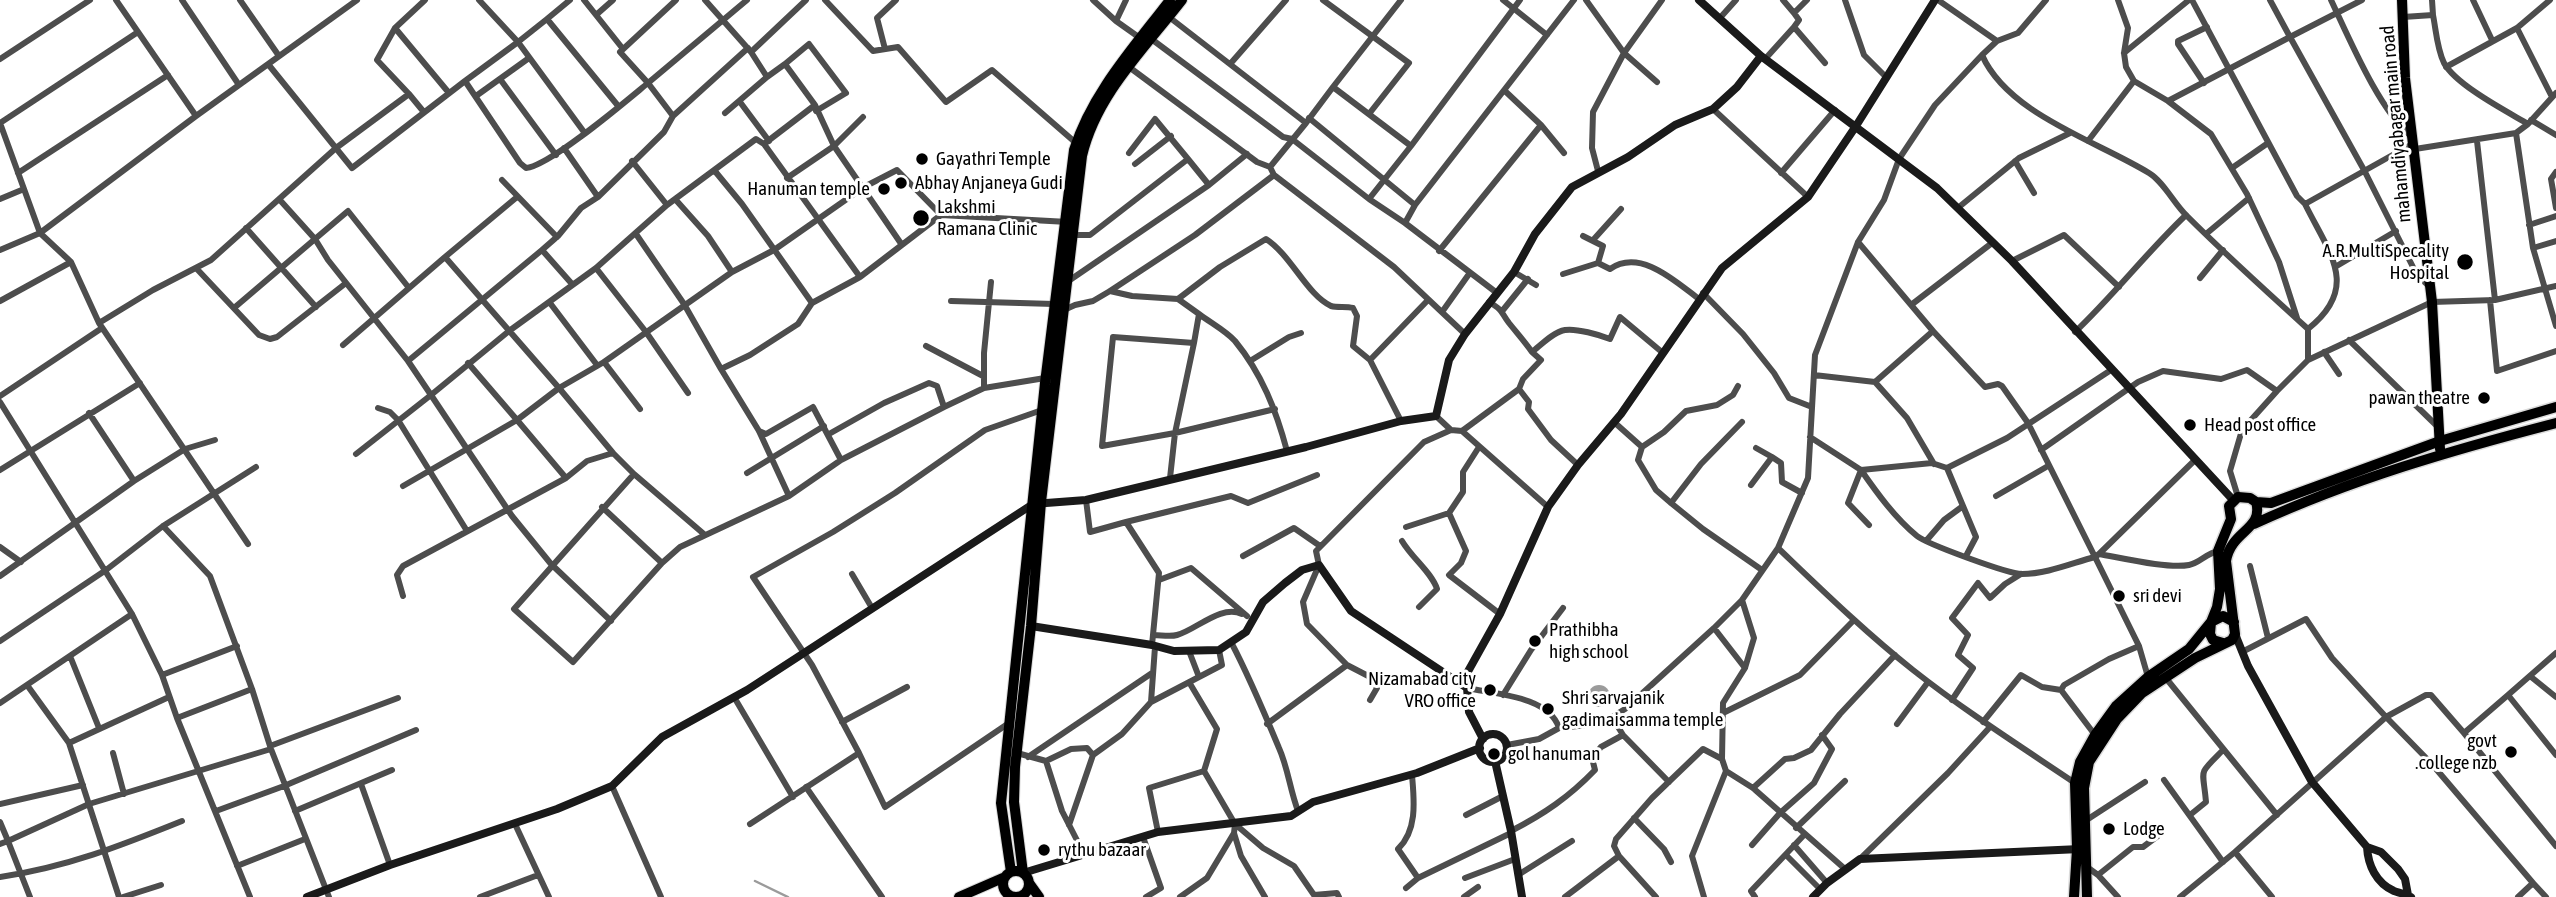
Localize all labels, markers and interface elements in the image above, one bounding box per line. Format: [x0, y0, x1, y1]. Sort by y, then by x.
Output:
street label: mahamdiyabagar main road [2376, 24, 2416, 224]
place label: Gayathri Temple [936, 148, 1051, 170]
marker: Gayathri Temple [914, 151, 930, 167]
place label: Abhay Anjaneya Gudi [915, 172, 1063, 194]
marker: Abhay Anjaneya Gudi [893, 175, 909, 191]
place label: Hanuman temple [747, 178, 870, 200]
marker: Hanuman temple [876, 181, 892, 197]
place label: Lakshmi Ramana Clinic [937, 196, 1037, 240]
marker: Lakshmi Ramana Clinic [911, 208, 931, 228]
place label: A.R.MultiSpecality Hospital [2323, 240, 2449, 284]
marker: A.R.MultiSpecality Hospital [2455, 252, 2475, 272]
place label: pawan theatre [2369, 387, 2470, 409]
marker: pawan theatre [2476, 390, 2492, 406]
place label: Head post office [2204, 414, 2316, 436]
marker: Head post office [2182, 417, 2198, 433]
place label: sri devi [2133, 585, 2182, 607]
marker: sri devi [2111, 588, 2127, 604]
place label: Prathibha high school [1549, 619, 1628, 663]
marker: Prathibha high school [1527, 633, 1543, 649]
place label: Nizamabad city VRO office [1368, 668, 1476, 712]
marker: Nizamabad city VRO office [1482, 682, 1498, 698]
place label: Shri sarvajanik gadimaisamma temple [1562, 687, 1723, 731]
marker: Shri sarvajanik gadimaisamma temple [1540, 701, 1556, 717]
place label: govt .college nzb [2415, 730, 2497, 774]
place label: gol hanuman [1508, 743, 1601, 765]
marker: govt .college nzb [2503, 744, 2519, 760]
marker: gol hanuman [1486, 746, 1502, 762]
place label: Lodge [2123, 818, 2165, 840]
marker: Lodge [2101, 821, 2117, 837]
place label: rythu bazaar [1058, 839, 1146, 861]
marker: rythu bazaar [1036, 842, 1052, 858]

